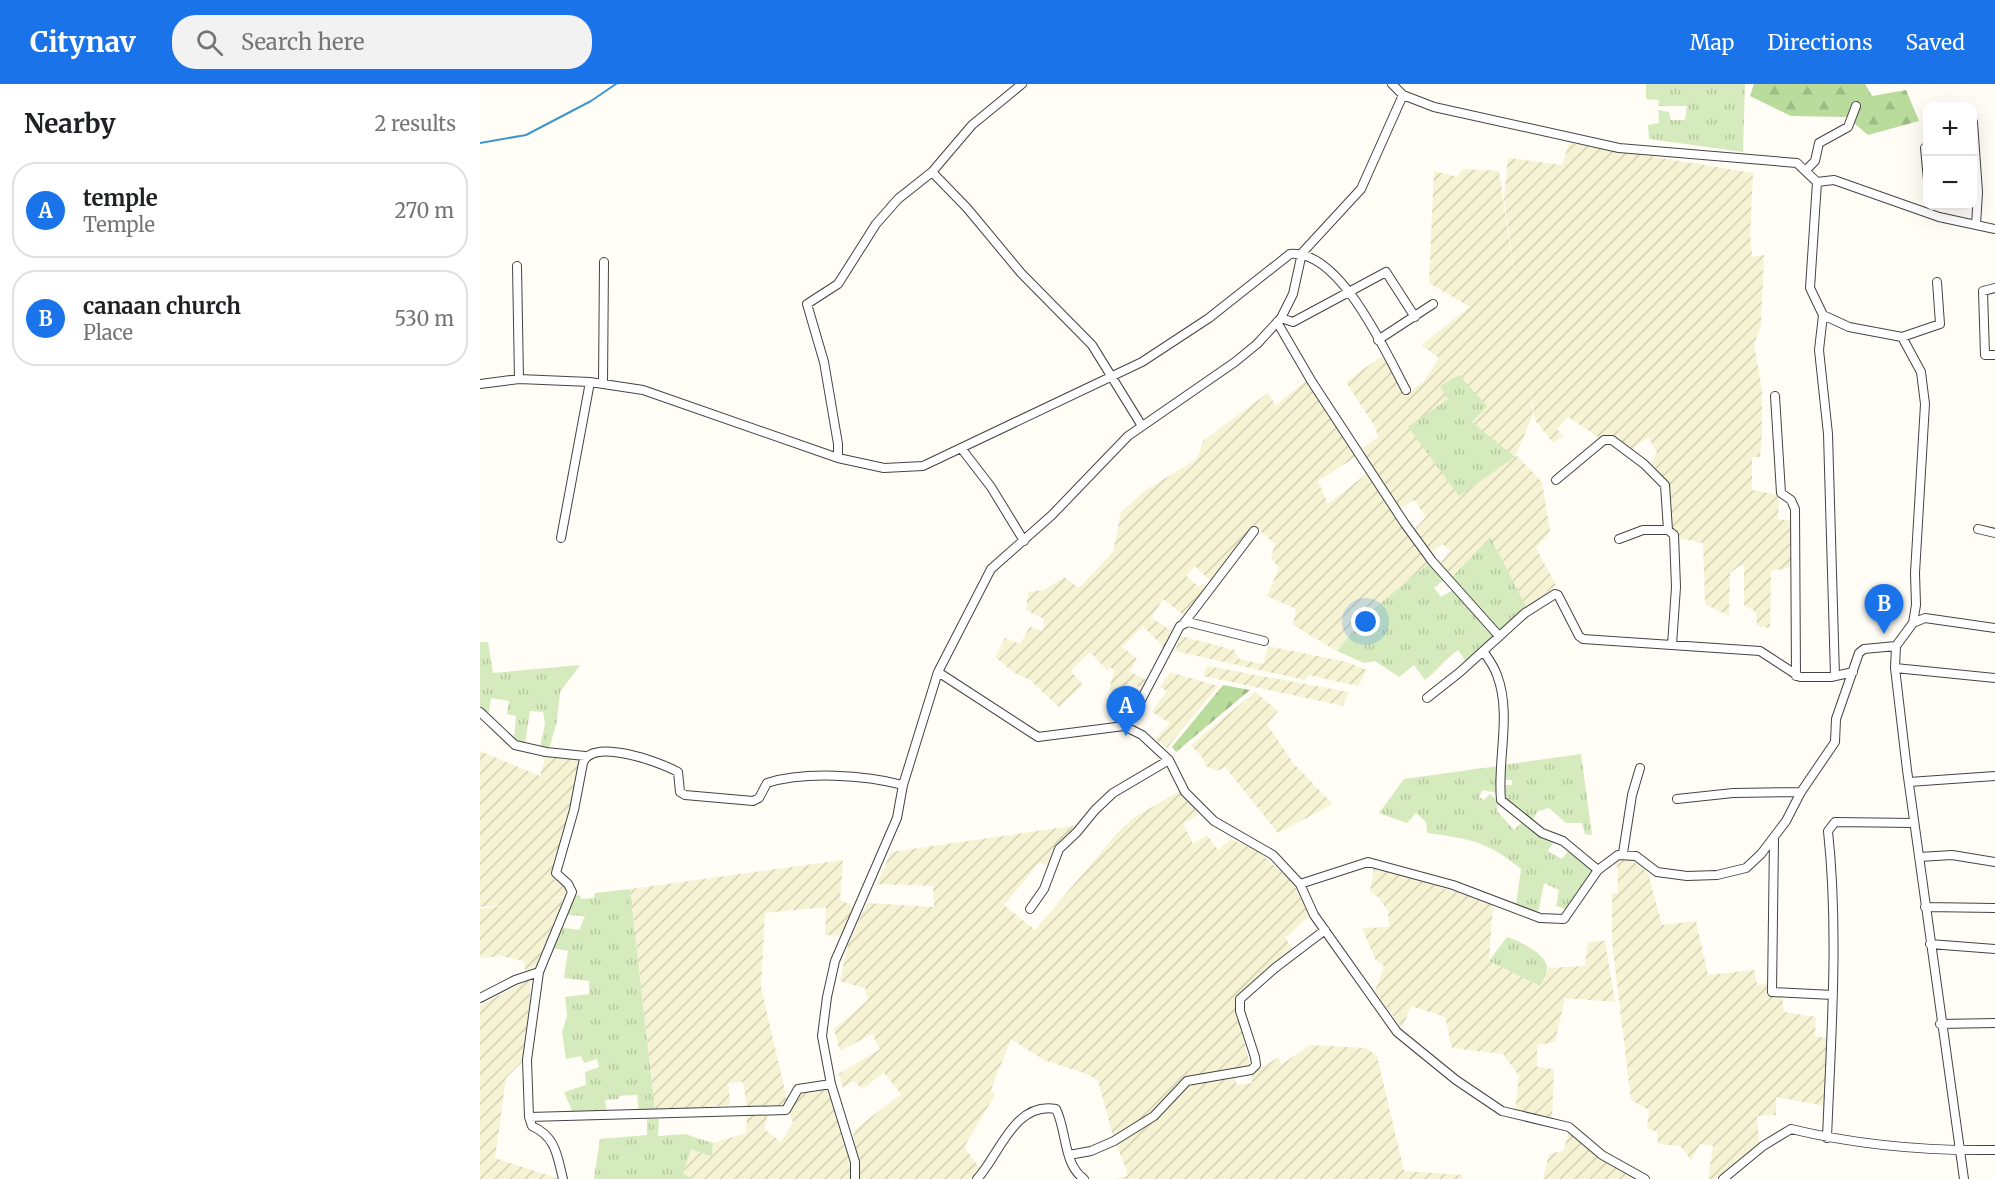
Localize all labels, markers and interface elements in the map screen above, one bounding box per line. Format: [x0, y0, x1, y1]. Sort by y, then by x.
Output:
search box [172, 15, 592, 69]
text: Citynav [30, 24, 136, 60]
icon: search [193, 26, 226, 59]
text: Search here [241, 28, 364, 56]
text: Map [1690, 29, 1734, 56]
text: Directions [1767, 29, 1872, 56]
text: Saved [1905, 29, 1965, 56]
map controls [1923, 102, 1977, 210]
button: + [1923, 102, 1977, 156]
text: Nearby [24, 107, 116, 140]
text: 2 results [374, 111, 456, 136]
button: − [1923, 156, 1977, 210]
text: temple [83, 184, 158, 212]
text: A [38, 198, 53, 223]
text: 270 m [394, 198, 454, 223]
text: Temple [83, 212, 155, 237]
text: canaan church [83, 292, 241, 320]
text: B [39, 306, 52, 331]
text: 530 m [395, 306, 454, 331]
text: Place [83, 320, 133, 345]
pin: B [1864, 584, 1904, 634]
your location [1351, 607, 1380, 636]
pin: A [1106, 686, 1146, 736]

